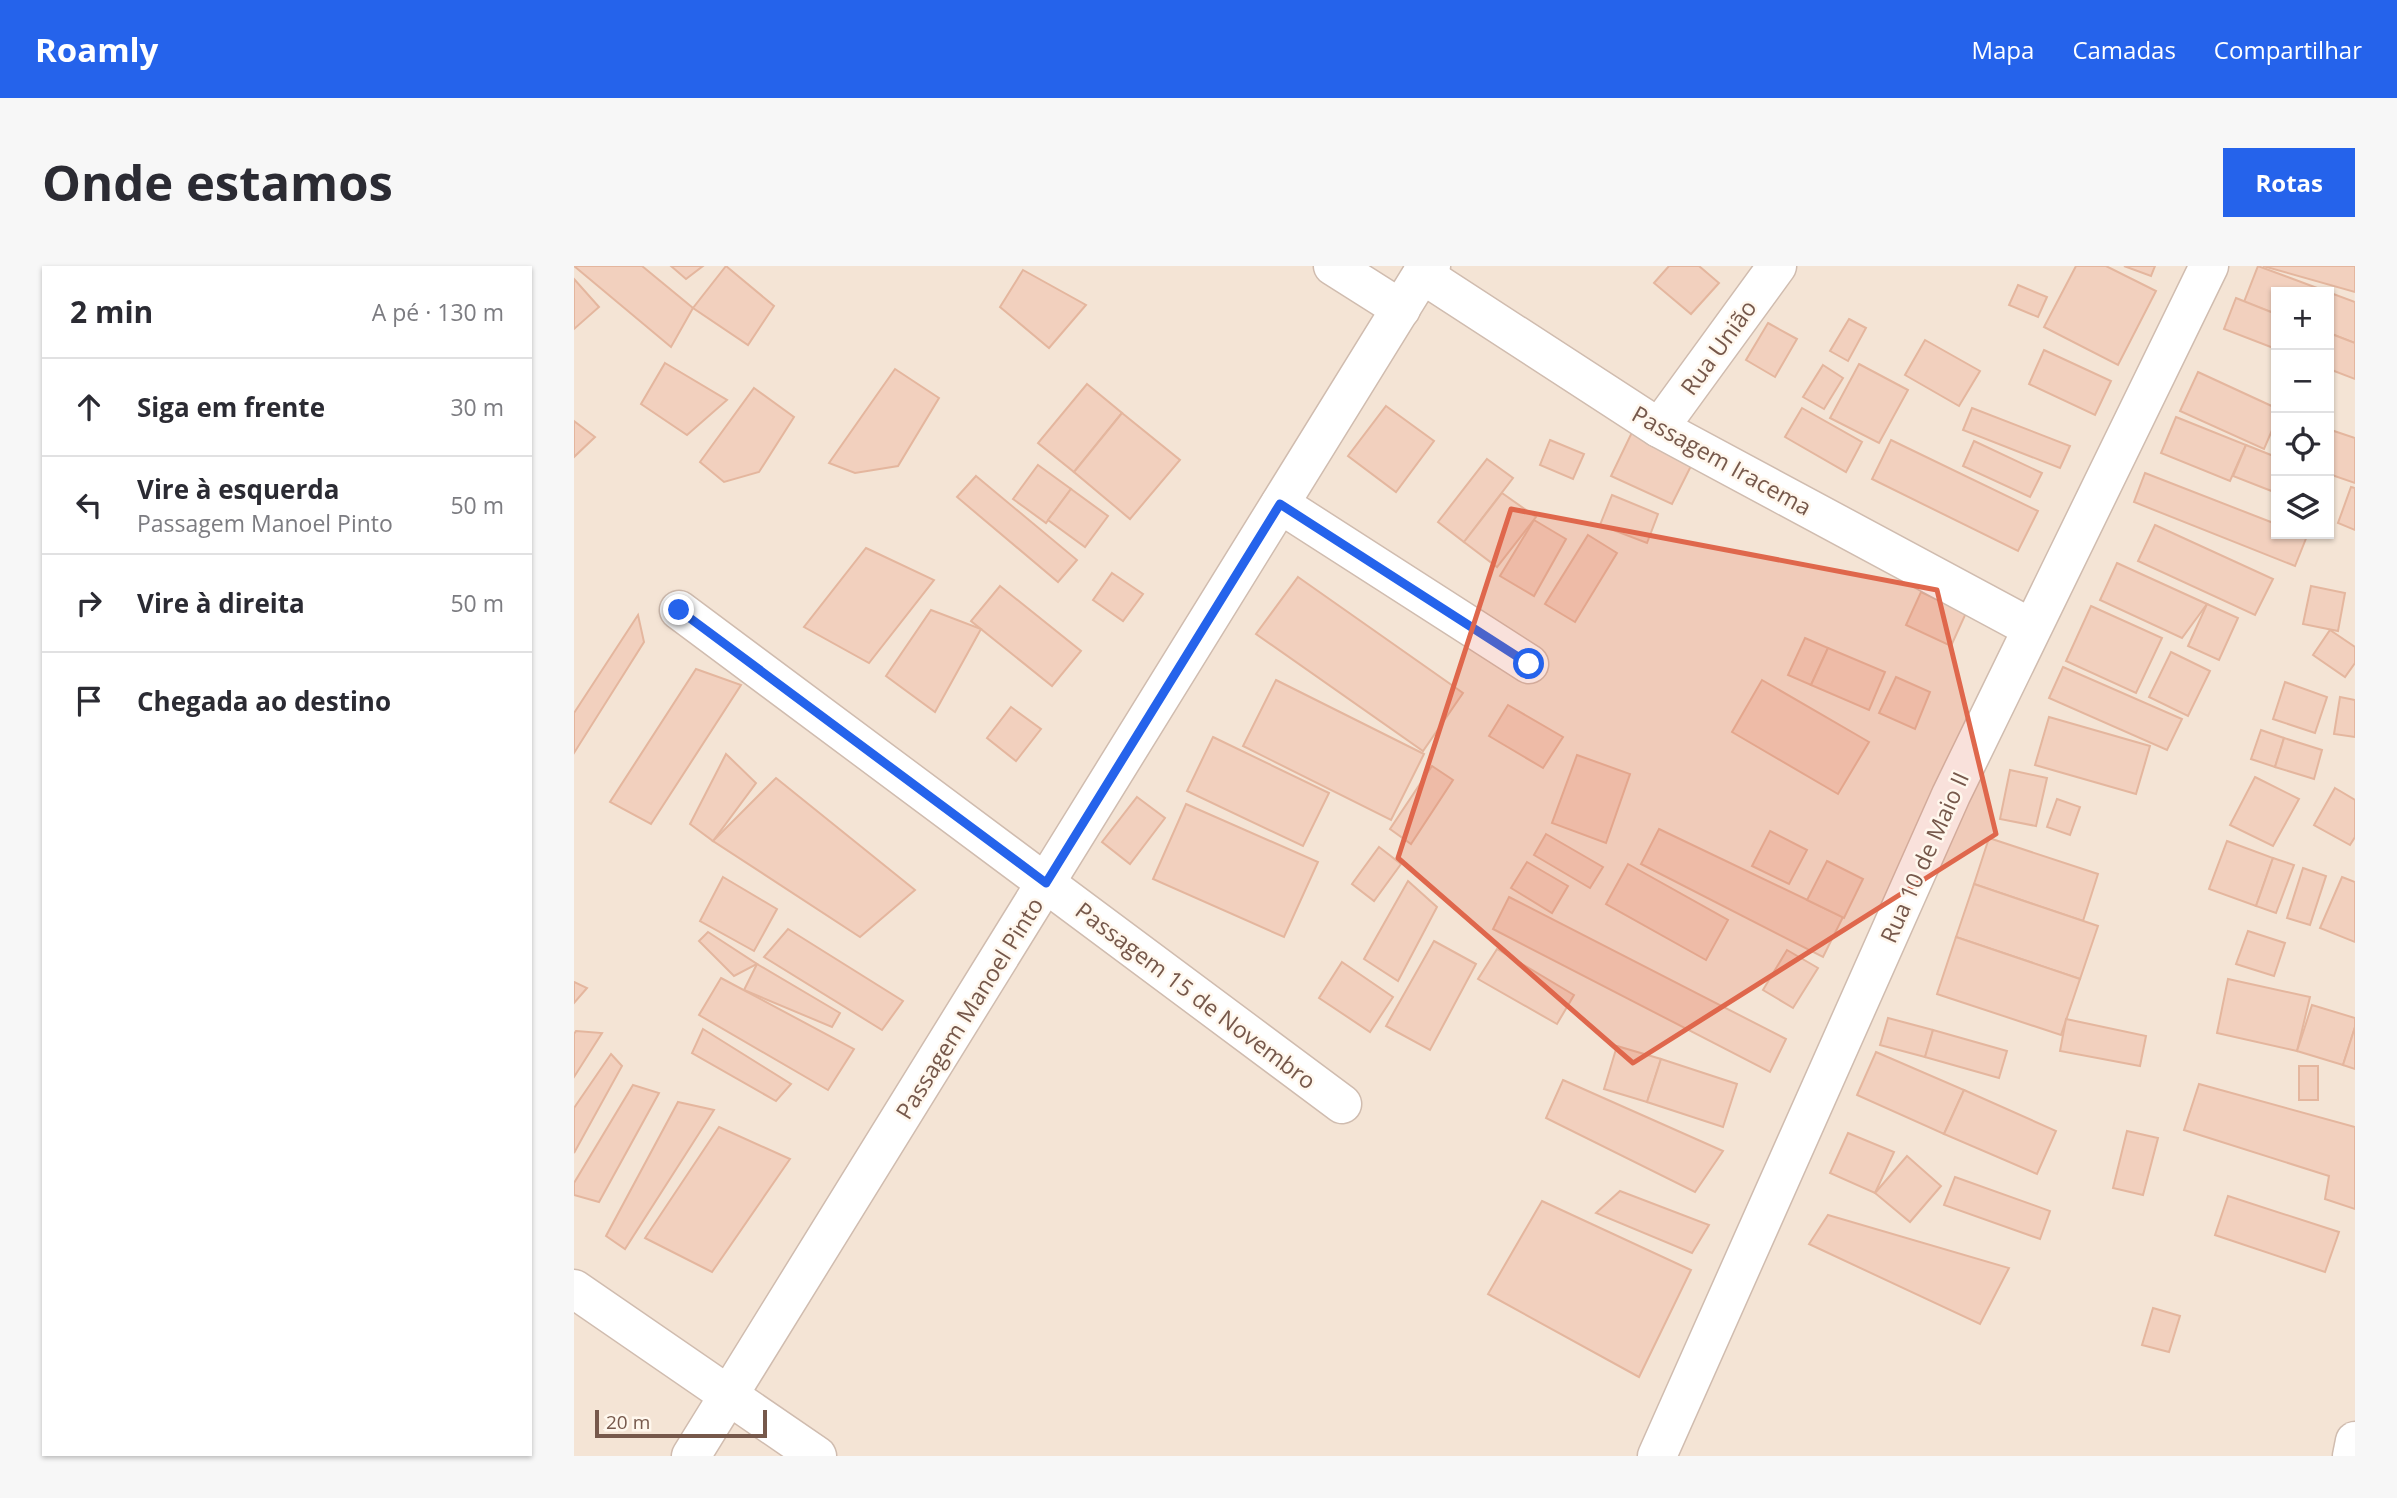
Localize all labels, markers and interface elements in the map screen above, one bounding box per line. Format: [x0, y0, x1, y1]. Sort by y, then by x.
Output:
text: Roamly [35, 27, 158, 72]
text: Mapa [1971, 33, 2034, 66]
text: Camadas [2072, 33, 2176, 66]
text: Compartilhar [2214, 33, 2362, 66]
button: Rotas [2223, 148, 2355, 217]
text: Onde estamos [42, 149, 393, 215]
map controls [2271, 287, 2334, 539]
button: + [2271, 287, 2334, 350]
text: 2 min [70, 291, 153, 332]
street label: Rua União [1673, 293, 1763, 401]
text: A pé · 130 m [372, 296, 504, 328]
button: − [2271, 350, 2334, 413]
icon: ahead [70, 388, 108, 426]
text: Siga em frente [137, 389, 325, 425]
text: 30 m [450, 391, 504, 423]
street label: Passagem Iracema [1627, 397, 1817, 523]
button: locate [2271, 413, 2334, 476]
text: Vire à esquerda [137, 471, 339, 507]
button: layers [2271, 476, 2334, 539]
icon: left [70, 486, 108, 524]
text: 50 m [450, 489, 504, 521]
text: Passagem Manoel Pinto [137, 507, 393, 539]
icon: right [70, 584, 108, 622]
text: Vire à direita [137, 585, 305, 621]
text: 50 m [450, 587, 504, 619]
route end [663, 594, 694, 625]
route start [1513, 648, 1544, 679]
icon: arrive [70, 682, 108, 720]
text: Chegada ao destino [137, 683, 391, 719]
street label: Rua 10 de Maio II [1872, 766, 1976, 948]
street label: Passagem Manoel Pinto [888, 891, 1050, 1125]
street label: Passagem 15 de Novembro [1069, 894, 1323, 1096]
scale bar [595, 1407, 766, 1439]
text: 20 m [606, 1409, 650, 1435]

